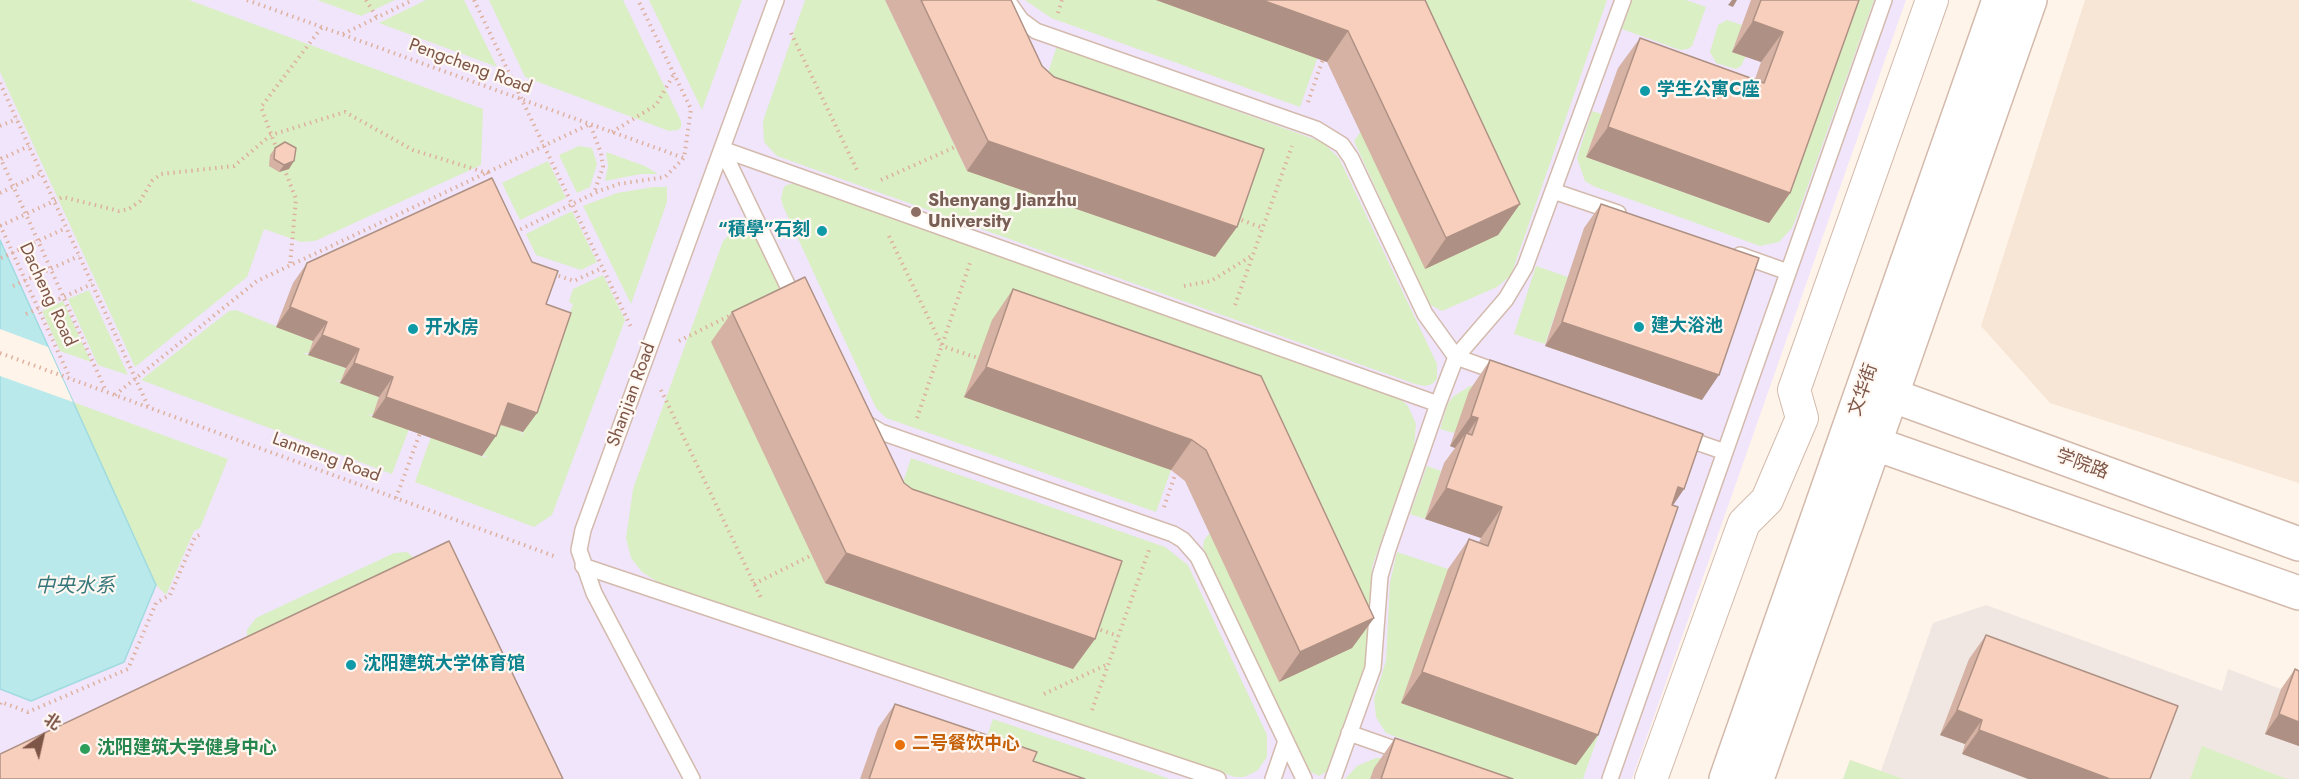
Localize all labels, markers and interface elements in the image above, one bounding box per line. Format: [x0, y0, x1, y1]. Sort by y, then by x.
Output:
street label: Pengcheng Road [405, 35, 535, 99]
place label: 学生公寓C座 [1657, 80, 1760, 102]
marker: 学生公寓C座 [1638, 84, 1652, 98]
place label: Shenyang Jianzhu University [928, 191, 1077, 234]
marker: Shenyang Jianzhu University [909, 205, 923, 219]
place label: “積學”石刻 [718, 220, 810, 242]
marker: “積學”石刻 [815, 224, 829, 238]
street label: Dacheng Road [14, 240, 80, 350]
place label: 建大浴池 [1651, 316, 1723, 338]
place label: 开水房 [425, 318, 479, 340]
marker: 建大浴池 [1632, 320, 1646, 334]
marker: 开水房 [406, 322, 420, 336]
street label: Shanjian Road [603, 340, 661, 450]
street label: 文华街 [1845, 361, 1883, 419]
street label: Lanmeng Road [269, 428, 383, 488]
street label: 学院路 [2053, 446, 2111, 484]
water label: 中央水系 [35, 575, 115, 599]
place label: 沈阳建筑大学体育馆 [363, 654, 525, 676]
marker: 沈阳建筑大学体育馆 [344, 658, 358, 672]
north arrow [12, 707, 72, 767]
text: 北 [39, 708, 65, 736]
place label: 二号餐饮中心 [912, 734, 1020, 756]
place label: 沈阳建筑大学健身中心 [97, 738, 277, 760]
marker: 二号餐饮中心 [893, 738, 907, 752]
marker: 沈阳建筑大学健身中心 [78, 742, 92, 756]

